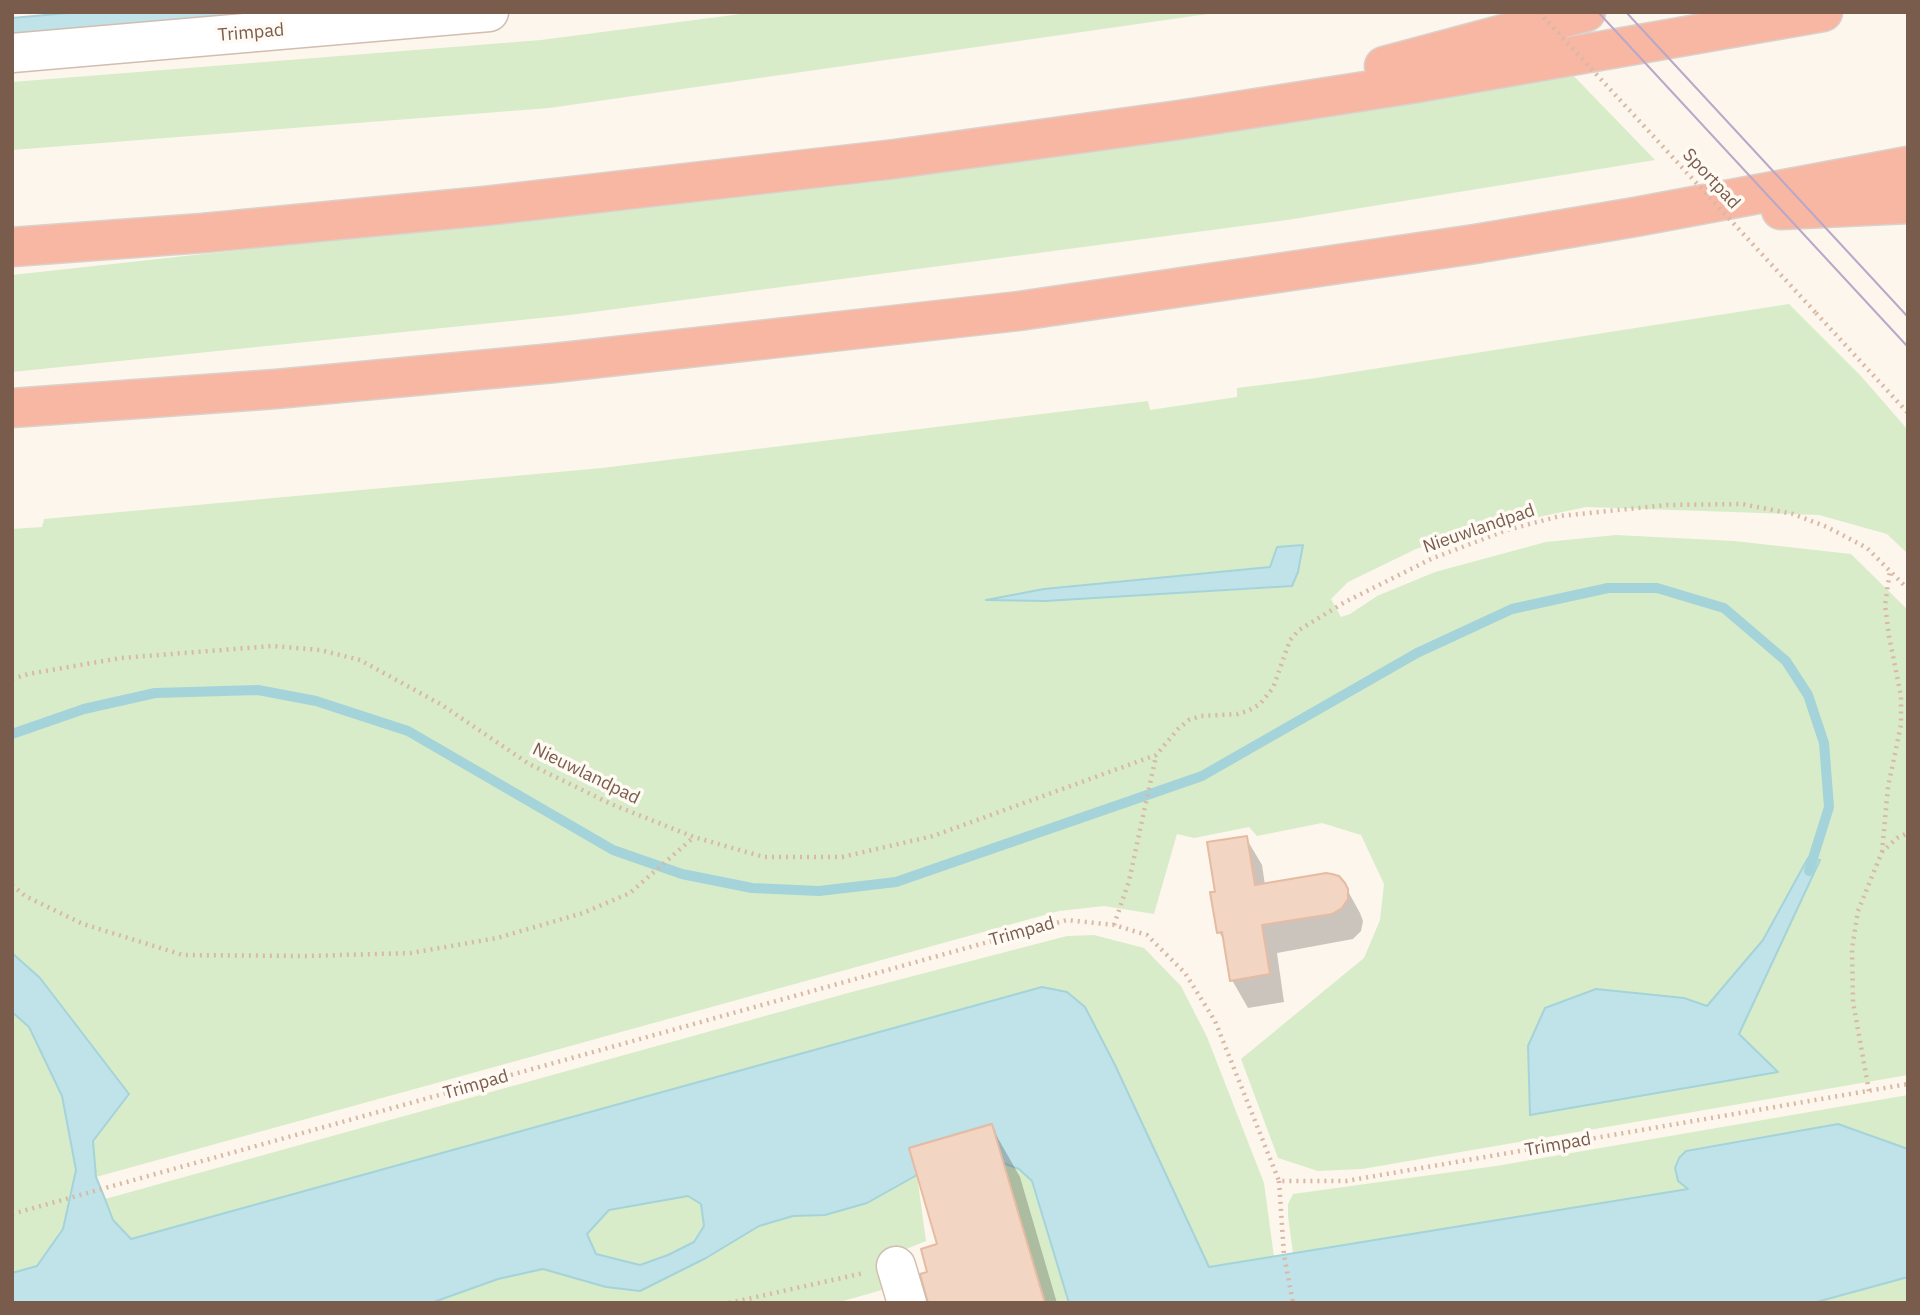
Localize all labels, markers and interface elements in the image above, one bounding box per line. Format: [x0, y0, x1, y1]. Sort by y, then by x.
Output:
street label: Trimpad [217, 19, 285, 47]
street label: Sportpad [1678, 144, 1744, 214]
street label: Nieuwlandpad [1420, 500, 1538, 558]
street label: Nieuwlandpad [529, 739, 643, 809]
street label: Trimpad [987, 912, 1057, 952]
street label: Trimpad [441, 1065, 511, 1105]
street label: Trimpad [1523, 1129, 1593, 1161]

